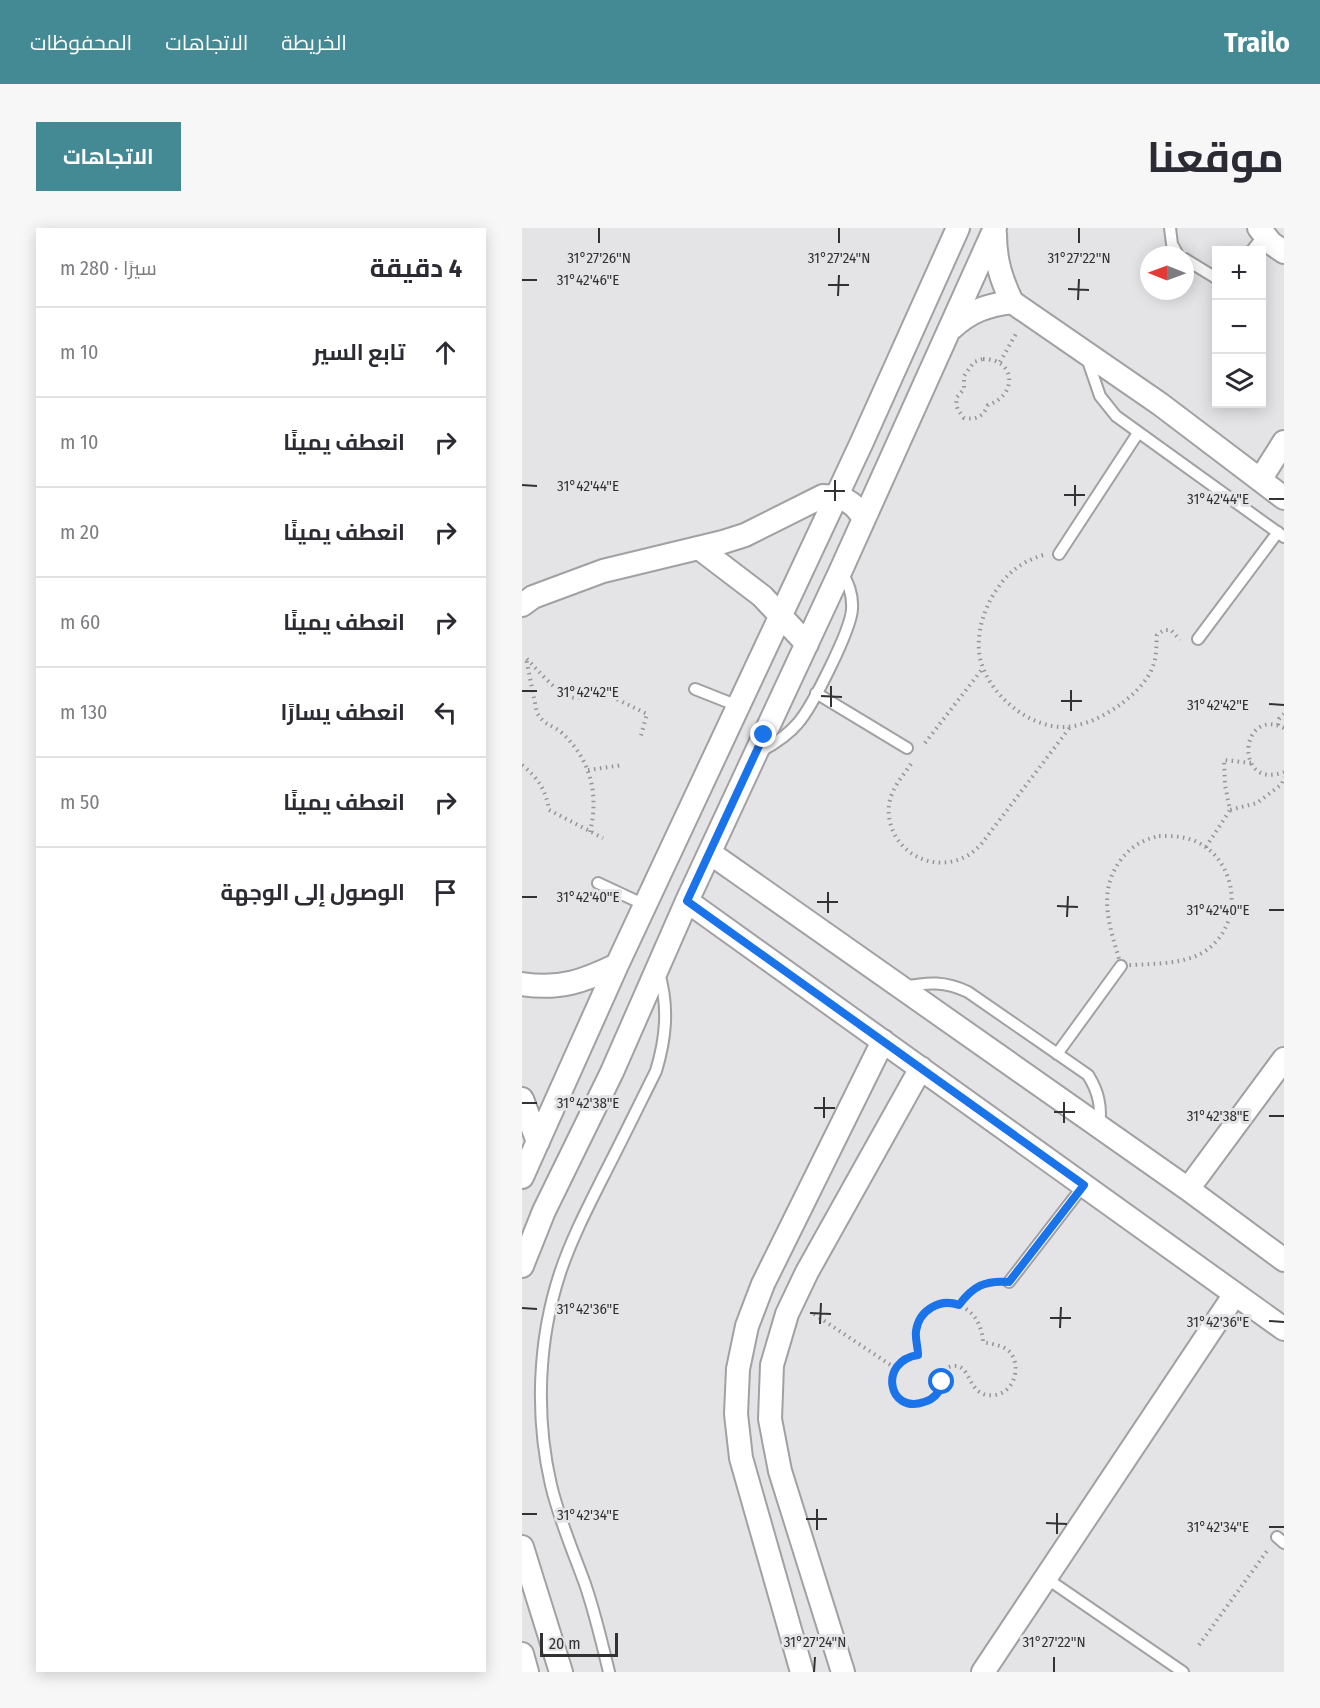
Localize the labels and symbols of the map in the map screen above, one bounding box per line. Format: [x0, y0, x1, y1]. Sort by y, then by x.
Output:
north arrow [1140, 246, 1194, 300]
text: 31°27'26"N [567, 249, 631, 267]
text: 31°27'24"N [808, 249, 870, 267]
text: 31°27'22"N [1047, 249, 1111, 267]
text: 31°42'46"E [557, 271, 619, 289]
text: 31°42'44"E [557, 477, 619, 495]
text: 31°42'44"E [1187, 490, 1249, 508]
text: 31°42'42"E [557, 683, 619, 701]
text: 31°42'42"E [1187, 696, 1249, 714]
route end [750, 721, 776, 747]
text: 31°42'40"E [556, 888, 620, 906]
text: 31°42'40"E [1186, 901, 1250, 919]
text: 31°42'38"E [557, 1094, 619, 1112]
text: 31°42'38"E [1187, 1107, 1249, 1125]
text: 31°42'36"E [557, 1300, 619, 1318]
text: 31°42'36"E [1187, 1313, 1249, 1331]
route start [928, 1368, 954, 1394]
text: 31°42'34"E [557, 1506, 619, 1524]
text: 31°42'34"E [1187, 1518, 1249, 1536]
scale bar [540, 1630, 618, 1658]
text: 31°27'24"N [784, 1633, 846, 1651]
text: 31°27'22"N [1022, 1633, 1086, 1651]

